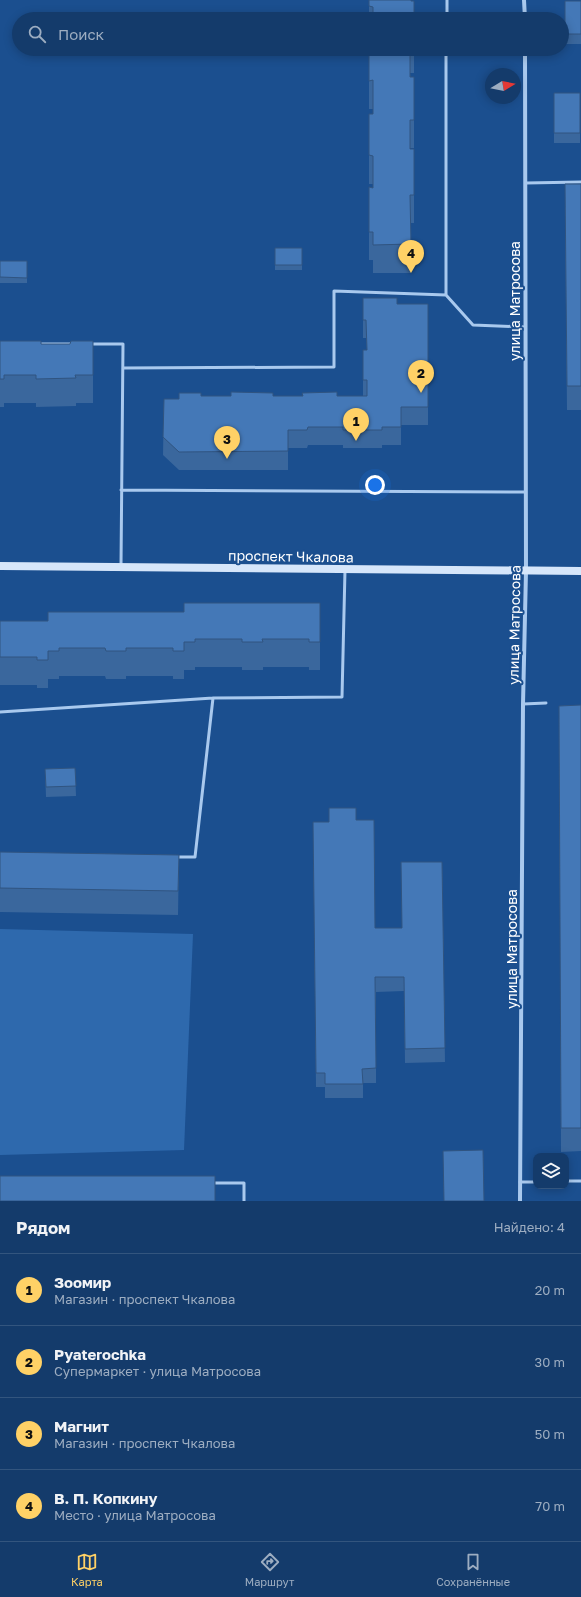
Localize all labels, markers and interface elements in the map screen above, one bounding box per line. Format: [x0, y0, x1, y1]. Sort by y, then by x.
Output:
search box [12, 12, 569, 56]
icon: search [26, 23, 48, 45]
text: Поиск [58, 25, 104, 43]
north arrow [485, 68, 521, 104]
pin: 4 [398, 240, 424, 273]
street label: улица Матросова [506, 241, 523, 361]
pin: 2 [408, 360, 434, 393]
pin: 1 [343, 408, 369, 441]
pin: 3 [214, 426, 240, 459]
your location [365, 475, 385, 495]
street label: проспект Чкалова [228, 546, 354, 566]
street label: улица Матросова [504, 565, 524, 685]
street label: улица Матросова [503, 889, 520, 1009]
map controls [533, 1153, 569, 1189]
button: layers [533, 1153, 569, 1189]
text: Рядом [16, 1217, 70, 1238]
text: Найдено: 4 [494, 1219, 565, 1235]
text: Зоомир [54, 1273, 111, 1291]
text: 1 [26, 1282, 32, 1298]
text: 20 m [535, 1282, 565, 1298]
text: Магазин · проспект Чкалова [54, 1291, 235, 1307]
text: Pyaterochka [54, 1345, 146, 1363]
text: 2 [25, 1354, 33, 1370]
text: 30 m [535, 1354, 565, 1370]
text: Супермаркет · улица Матросова [54, 1363, 261, 1379]
text: Магнит [54, 1417, 109, 1435]
text: 3 [25, 1426, 33, 1442]
text: 50 m [535, 1426, 565, 1442]
text: Магазин · проспект Чкалова [54, 1435, 235, 1451]
text: В. П. Копкину [54, 1489, 158, 1507]
text: 4 [25, 1498, 33, 1514]
text: 70 m [535, 1498, 565, 1514]
text: Место · улица Матросова [54, 1507, 216, 1523]
tab: Карта [71, 1551, 103, 1588]
tab: Маршрут [245, 1551, 294, 1588]
tab: Сохранённые [436, 1551, 510, 1588]

